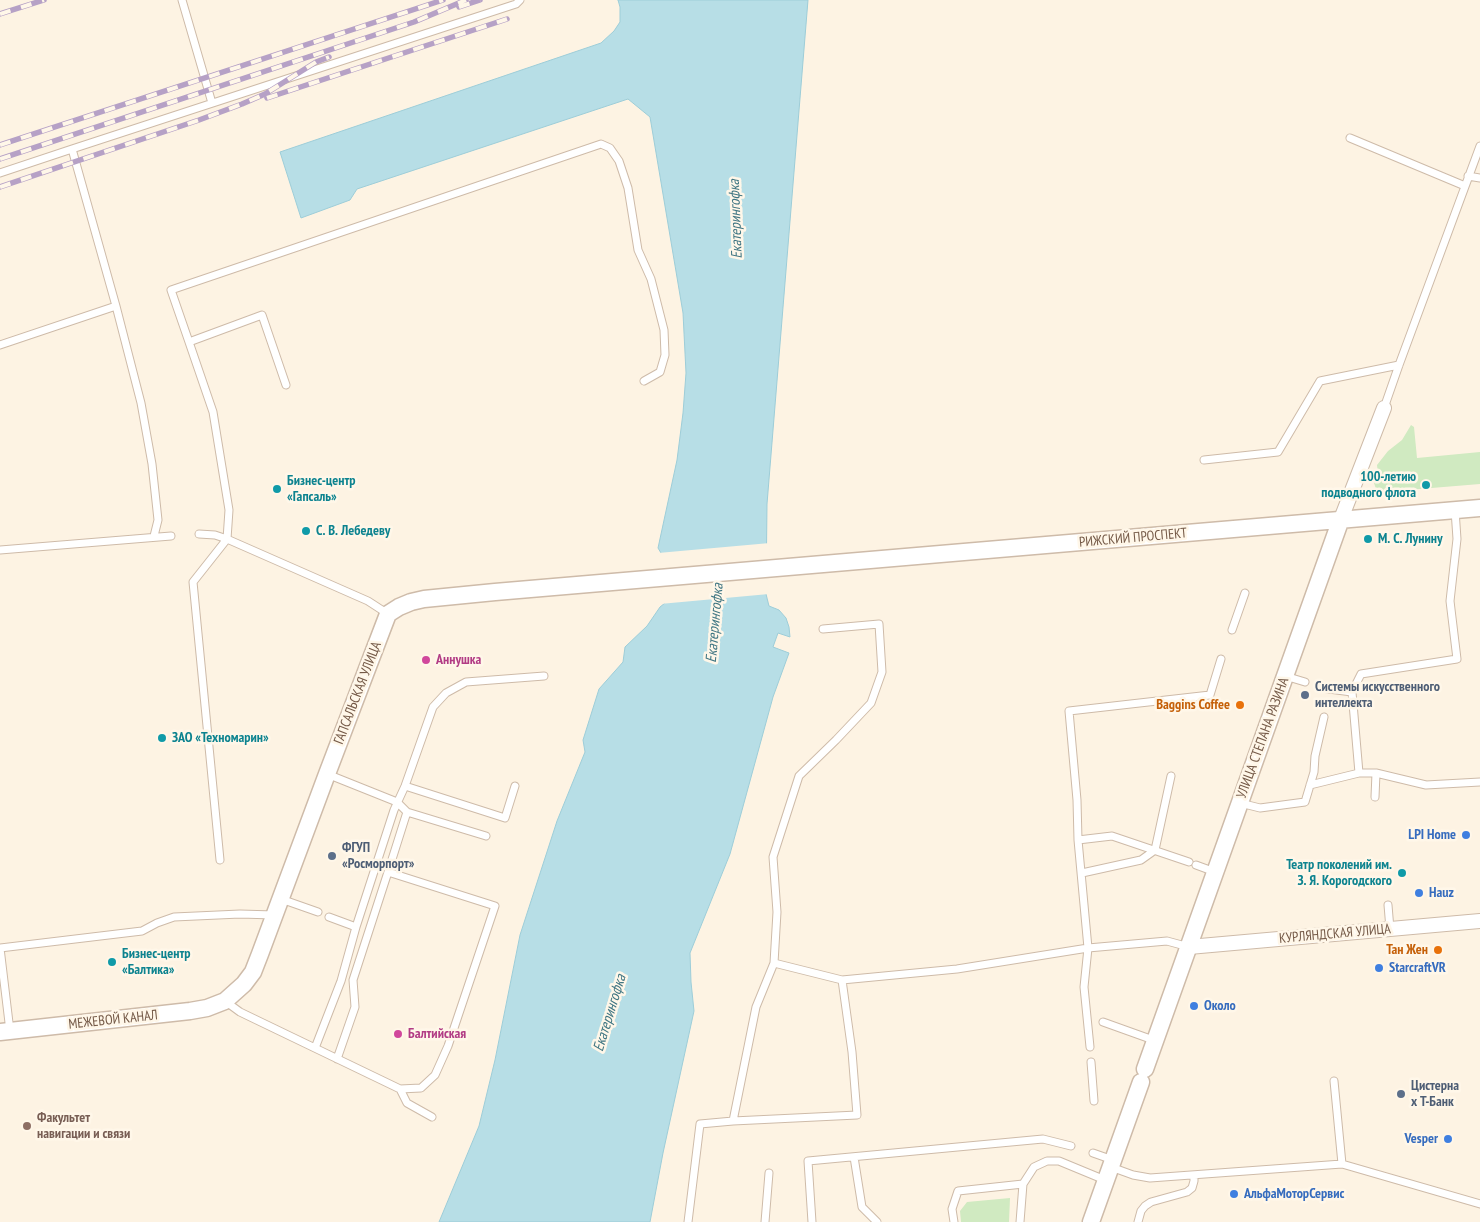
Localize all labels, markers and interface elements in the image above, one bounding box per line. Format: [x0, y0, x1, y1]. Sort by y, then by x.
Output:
water label: Екатерингофка [726, 179, 746, 259]
place label: 100-летию подводного флота [1321, 469, 1416, 502]
place label: Бизнес-центр «Гапсаль» [287, 473, 356, 506]
marker: 100-летию подводного флота [1420, 479, 1432, 491]
marker: Бизнес-центр «Гапсаль» [271, 483, 283, 495]
place label: С. В. Лебедеву [316, 523, 390, 539]
marker: С. В. Лебедеву [300, 525, 312, 537]
street label: РИЖСКИЙ ПРОСПЕКТ [1078, 525, 1188, 551]
place label: М. С. Лунину [1378, 531, 1443, 547]
marker: М. С. Лунину [1362, 533, 1374, 545]
water label: Екатерингофка [703, 583, 727, 663]
street label: ГАПСАЛЬСКАЯ УЛИЦА [331, 639, 385, 747]
place label: Аннушка [436, 652, 481, 668]
marker: Аннушка [420, 654, 432, 666]
street label: УЛИЦА СТЕПАНА РАЗИНА [1233, 675, 1293, 801]
place label: Системы искусственного интеллекта [1315, 679, 1440, 712]
marker: Системы искусственного интеллекта [1299, 689, 1311, 701]
place label: Baggins Coffee [1156, 697, 1230, 713]
marker: Baggins Coffee [1234, 699, 1246, 711]
place label: ЗАО «Техномарин» [172, 730, 269, 746]
marker: ЗАО «Техномарин» [156, 732, 168, 744]
place label: LPI Home [1408, 827, 1456, 843]
marker: LPI Home [1460, 829, 1472, 841]
place label: ФГУП «Росморпорт» [342, 840, 414, 872]
marker: ФГУП «Росморпорт» [326, 850, 338, 862]
place label: Театр поколений им. З. Я. Корогодского [1286, 857, 1392, 890]
marker: Театр поколений им. З. Я. Корогодского [1396, 867, 1408, 879]
place label: Hauz [1429, 885, 1454, 901]
marker: Hauz [1413, 887, 1425, 899]
street label: КУРЛЯНДСКАЯ УЛИЦА [1278, 921, 1392, 947]
place label: Тан Жен [1386, 942, 1428, 958]
marker: Тан Жен [1432, 944, 1444, 956]
place label: Бизнес-центр «Балтика» [122, 946, 191, 979]
marker: Бизнес-центр «Балтика» [106, 956, 118, 968]
place label: StarcraftVR [1389, 960, 1446, 976]
marker: StarcraftVR [1373, 962, 1385, 974]
water label: Екатерингофка [590, 972, 630, 1054]
place label: Около [1204, 998, 1236, 1014]
marker: Около [1188, 1000, 1200, 1012]
street label: МЕЖЕВОЙ КАНАЛ [68, 1007, 158, 1033]
place label: Балтийская [408, 1026, 466, 1042]
marker: Балтийская [392, 1028, 404, 1040]
place label: Цистерна х Т-Банк [1411, 1078, 1459, 1110]
marker: Цистерна х Т-Банк [1395, 1088, 1407, 1100]
place label: Факультет навигации и связи [37, 1110, 130, 1142]
marker: Факультет навигации и связи [21, 1120, 33, 1132]
place label: Vesper [1405, 1131, 1438, 1147]
marker: Vesper [1442, 1133, 1454, 1145]
place label: АльфаМоторСервис [1244, 1186, 1344, 1202]
marker: АльфаМоторСервис [1228, 1188, 1240, 1200]

